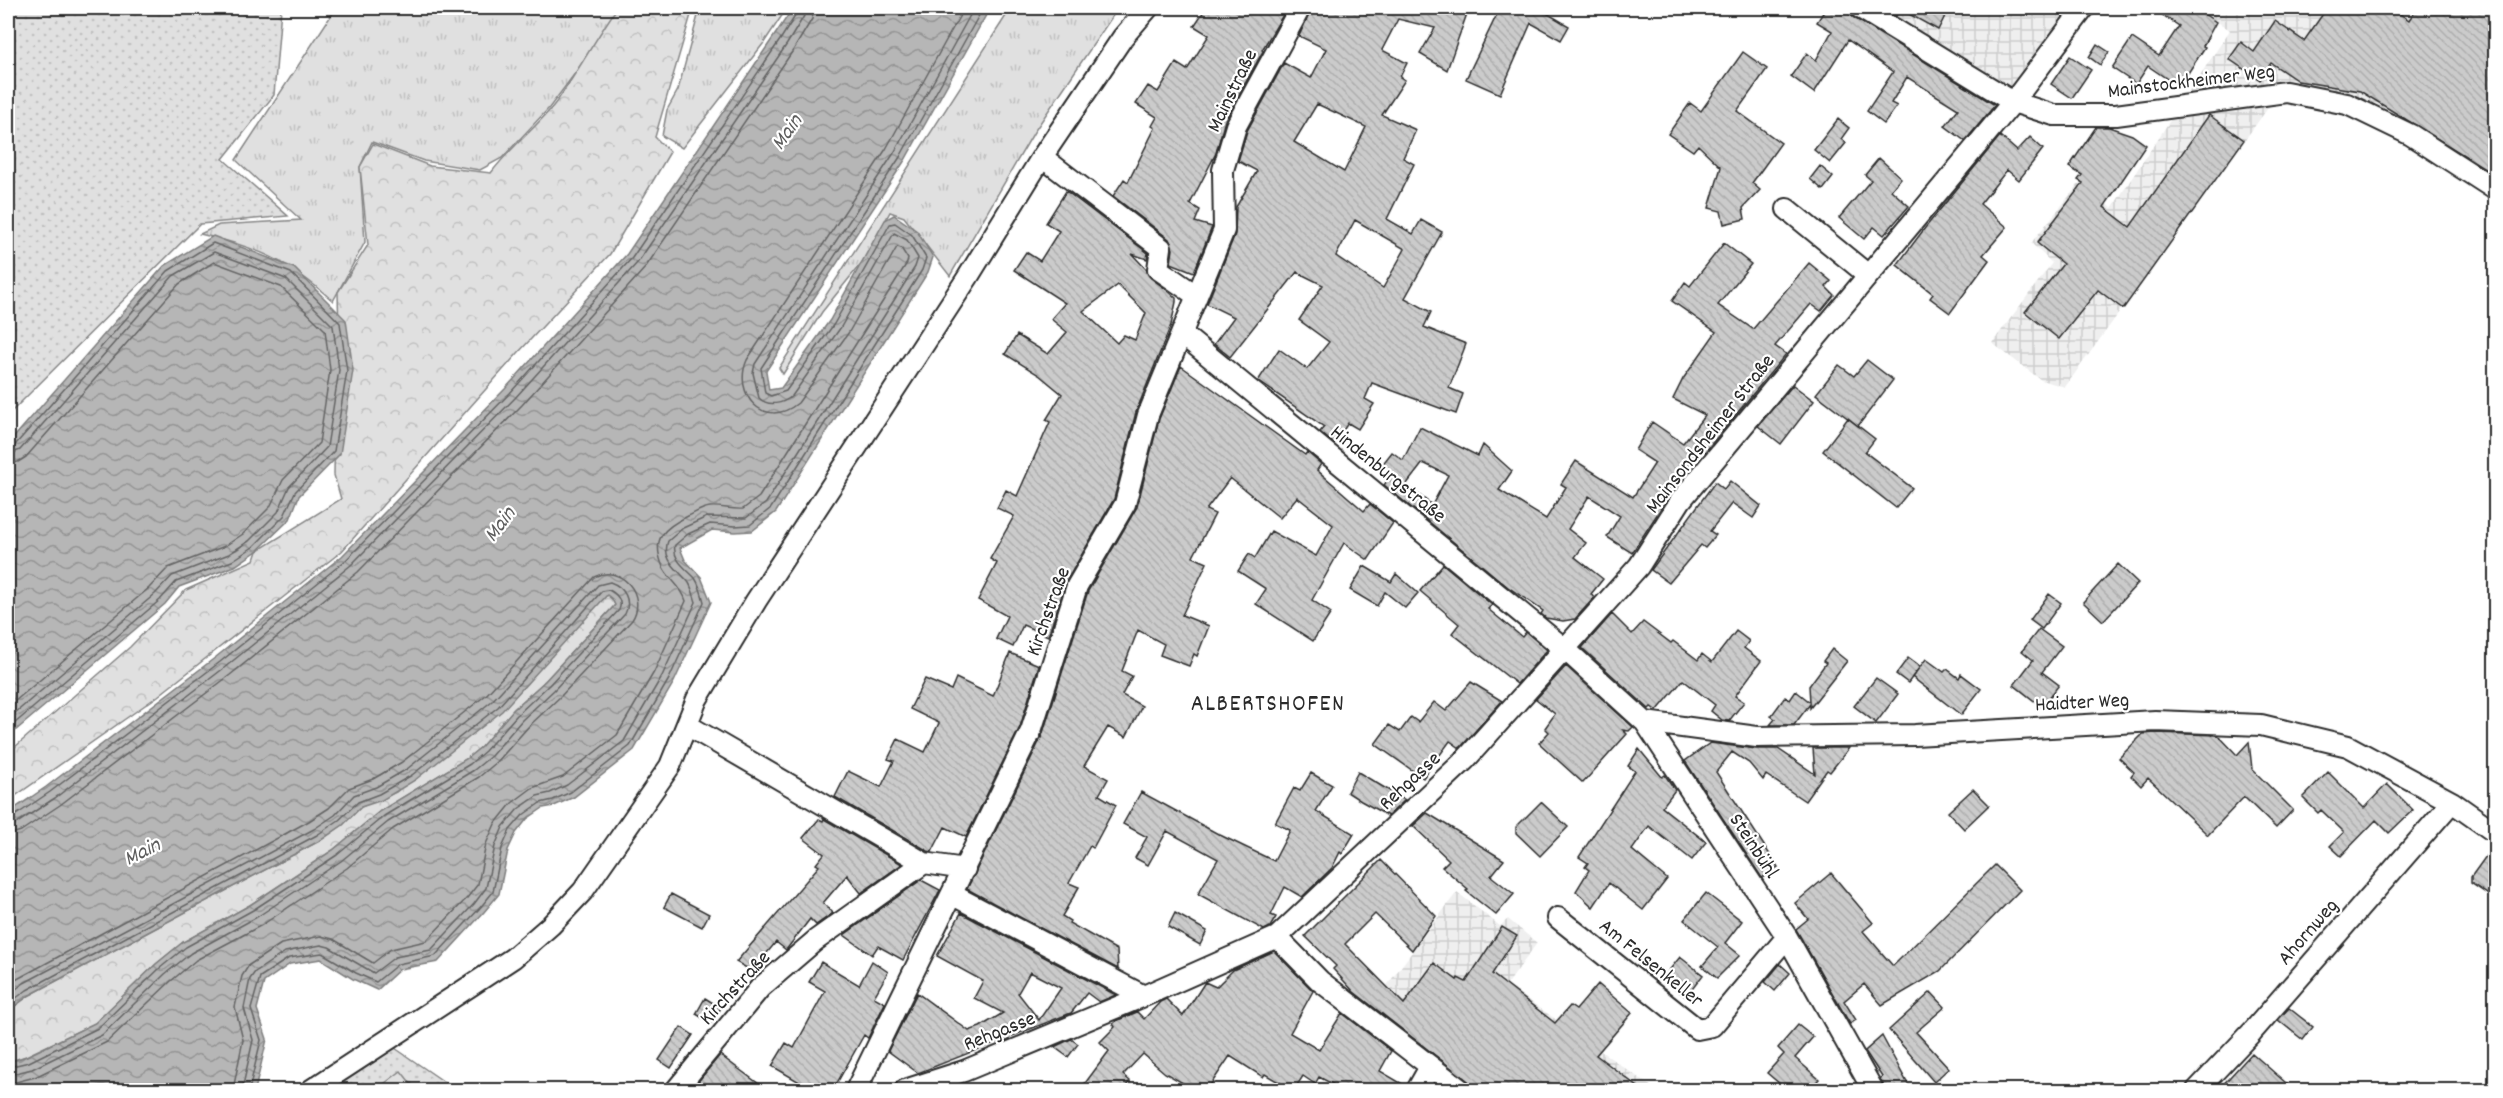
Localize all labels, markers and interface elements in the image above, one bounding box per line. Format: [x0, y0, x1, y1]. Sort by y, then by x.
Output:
street label: Mainstraße [1201, 45, 1267, 138]
street label: Mainstockheimer Weg [2106, 58, 2277, 108]
water label: Main [764, 108, 812, 157]
street label: Mainsondsheimer Straße [1639, 349, 1783, 521]
street label: Hindenburgstraße [1323, 419, 1452, 532]
water label: Main [477, 500, 525, 549]
street label: Kirchstraße [1020, 563, 1080, 661]
street label: Haidter Weg [2034, 687, 2130, 721]
district label: ALBERTSHOFEN [1191, 688, 1345, 722]
street label: Rehgasse [1373, 746, 1449, 819]
street label: Steinbühl [1720, 808, 1785, 885]
water label: Main [119, 830, 167, 875]
street label: Ahornweg [2272, 893, 2347, 973]
street label: Am Felsenkeller [1591, 913, 1709, 1016]
street label: Kirchstraße [694, 945, 779, 1033]
street label: Rehgasse [960, 1005, 1041, 1061]

